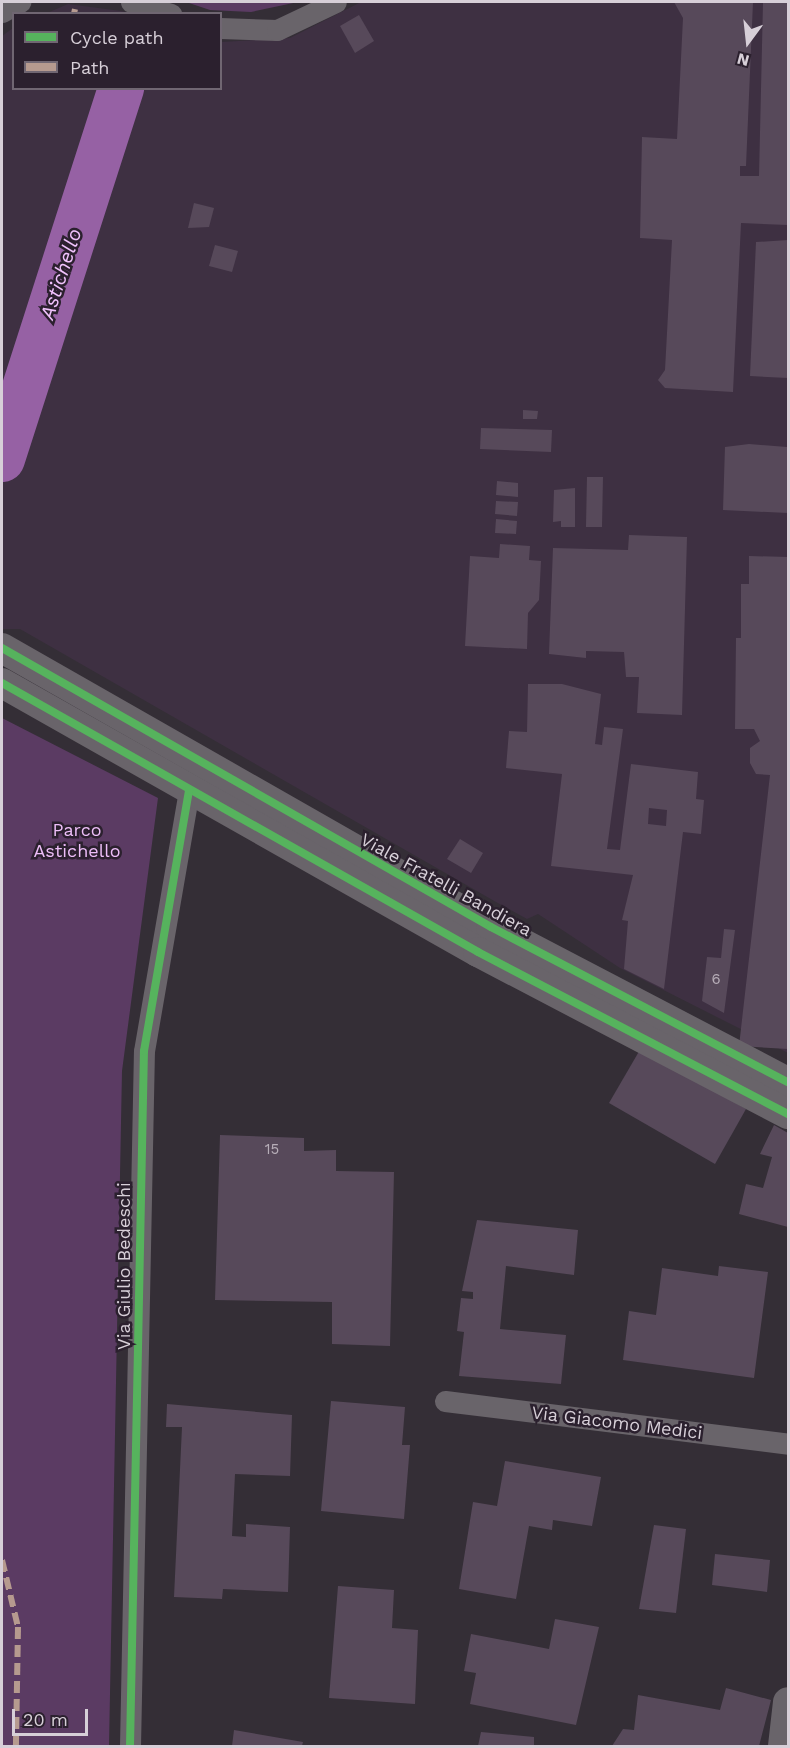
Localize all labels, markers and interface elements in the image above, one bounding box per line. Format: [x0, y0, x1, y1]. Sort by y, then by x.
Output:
legend [12, 12, 222, 90]
north arrow [718, 12, 778, 72]
text: Cycle path [70, 27, 164, 48]
text: N [735, 49, 751, 71]
text: Path [70, 57, 110, 78]
water label: Astichello [35, 226, 87, 322]
park label: Parco Astichello [33, 820, 121, 862]
street label: Viale Fratelli Bandiera [357, 829, 535, 941]
house number: 6 [711, 971, 721, 989]
house number: 15 [265, 1141, 279, 1159]
street label: Via Giulio Bedeschi [113, 1182, 135, 1350]
street label: Via Giacomo Medici [530, 1402, 704, 1444]
scale bar [15, 1697, 92, 1735]
text: 20 m [23, 1709, 68, 1730]

